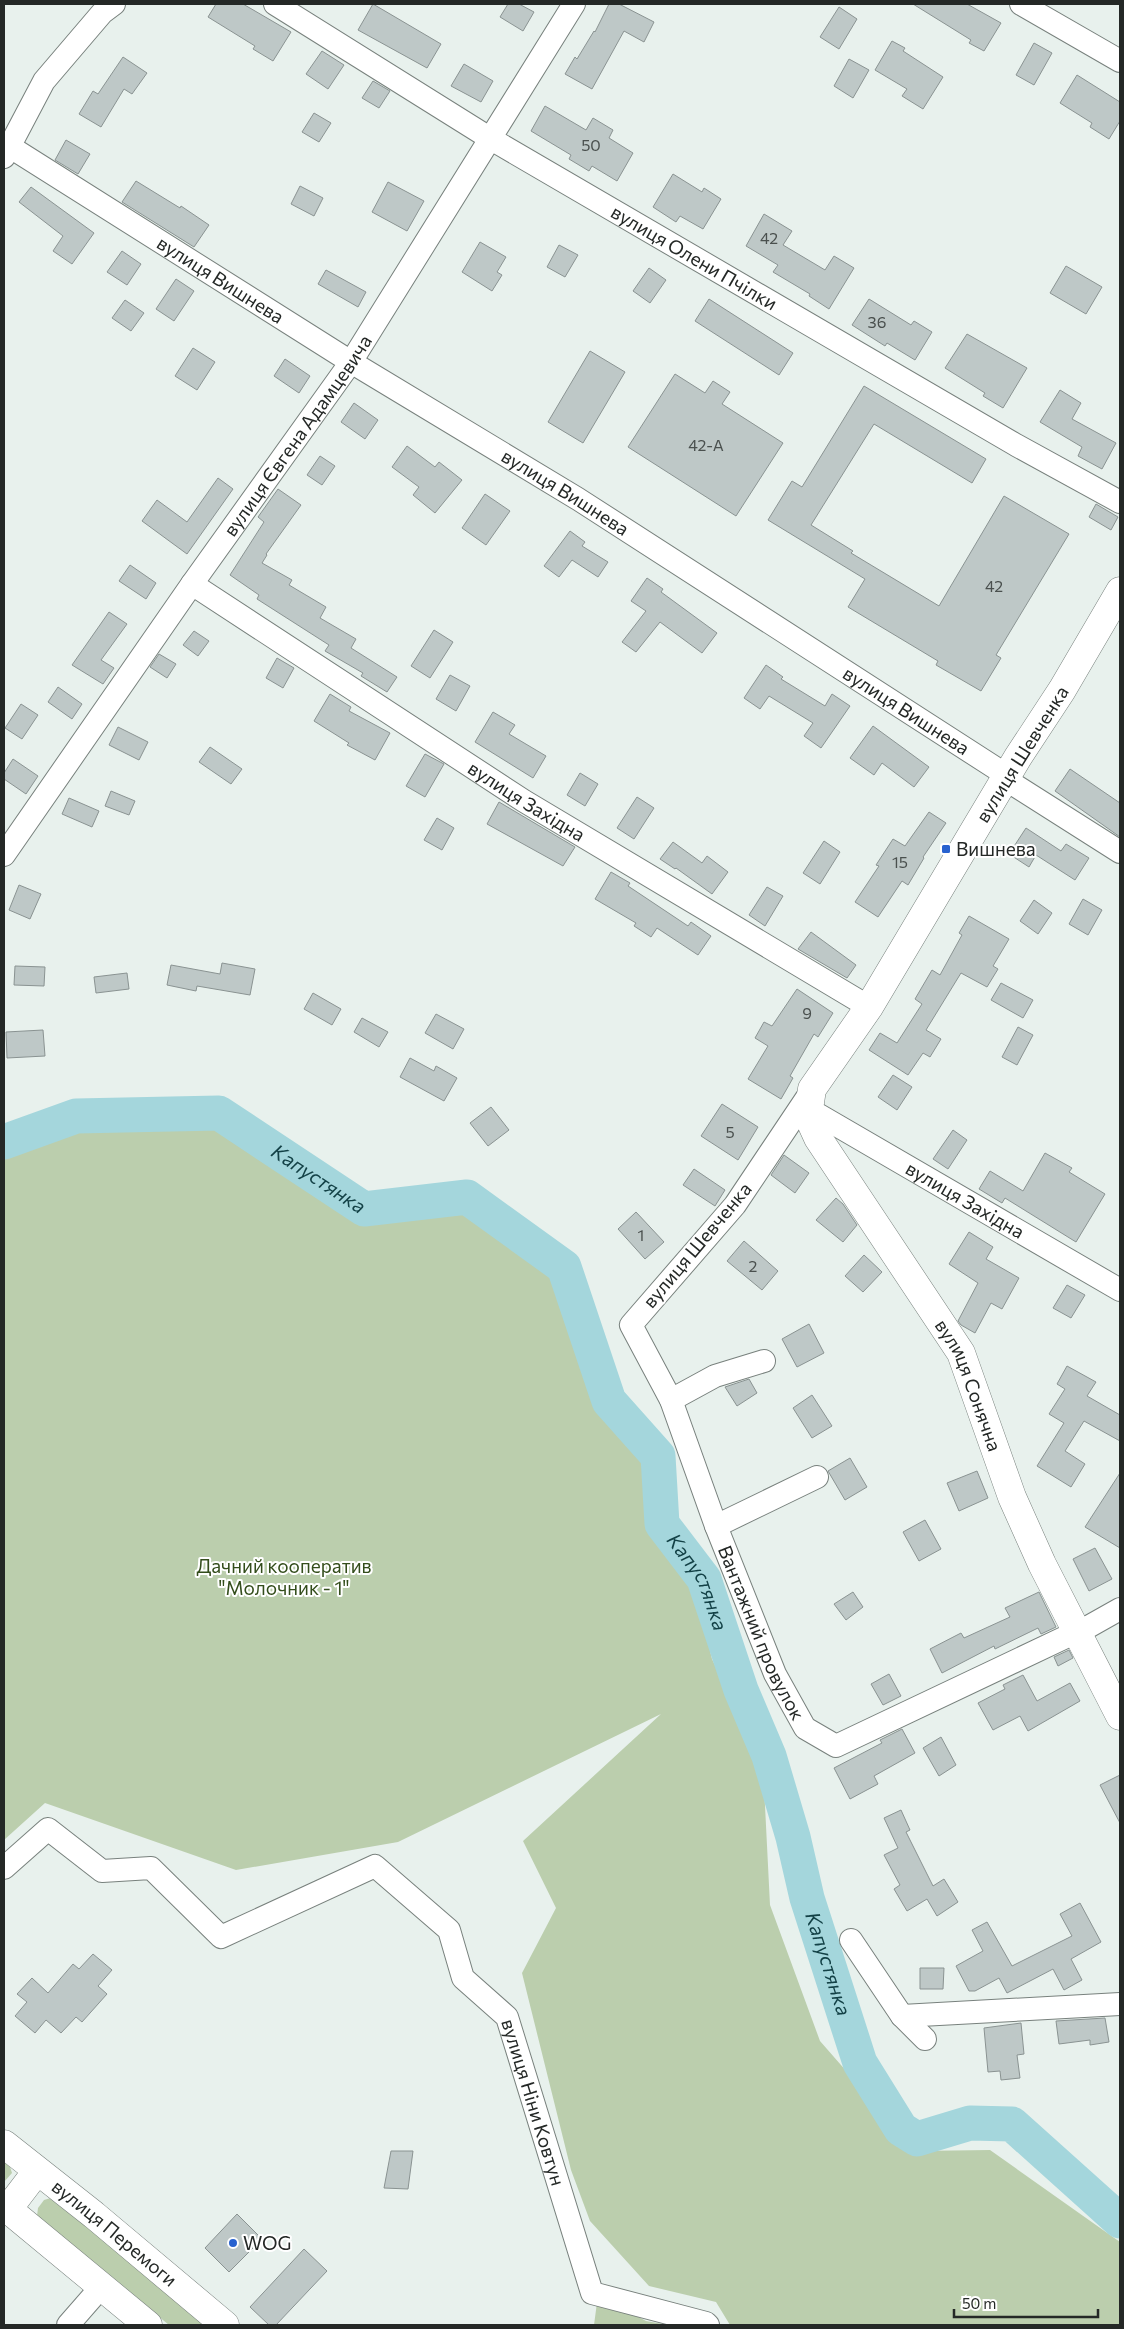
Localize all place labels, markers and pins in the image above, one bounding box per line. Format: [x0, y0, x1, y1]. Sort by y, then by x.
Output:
place label: Вишнева [956, 837, 1036, 860]
marker: Вишнева [940, 843, 952, 855]
place label: WOG [243, 2231, 291, 2254]
marker: WOG [227, 2237, 239, 2249]

